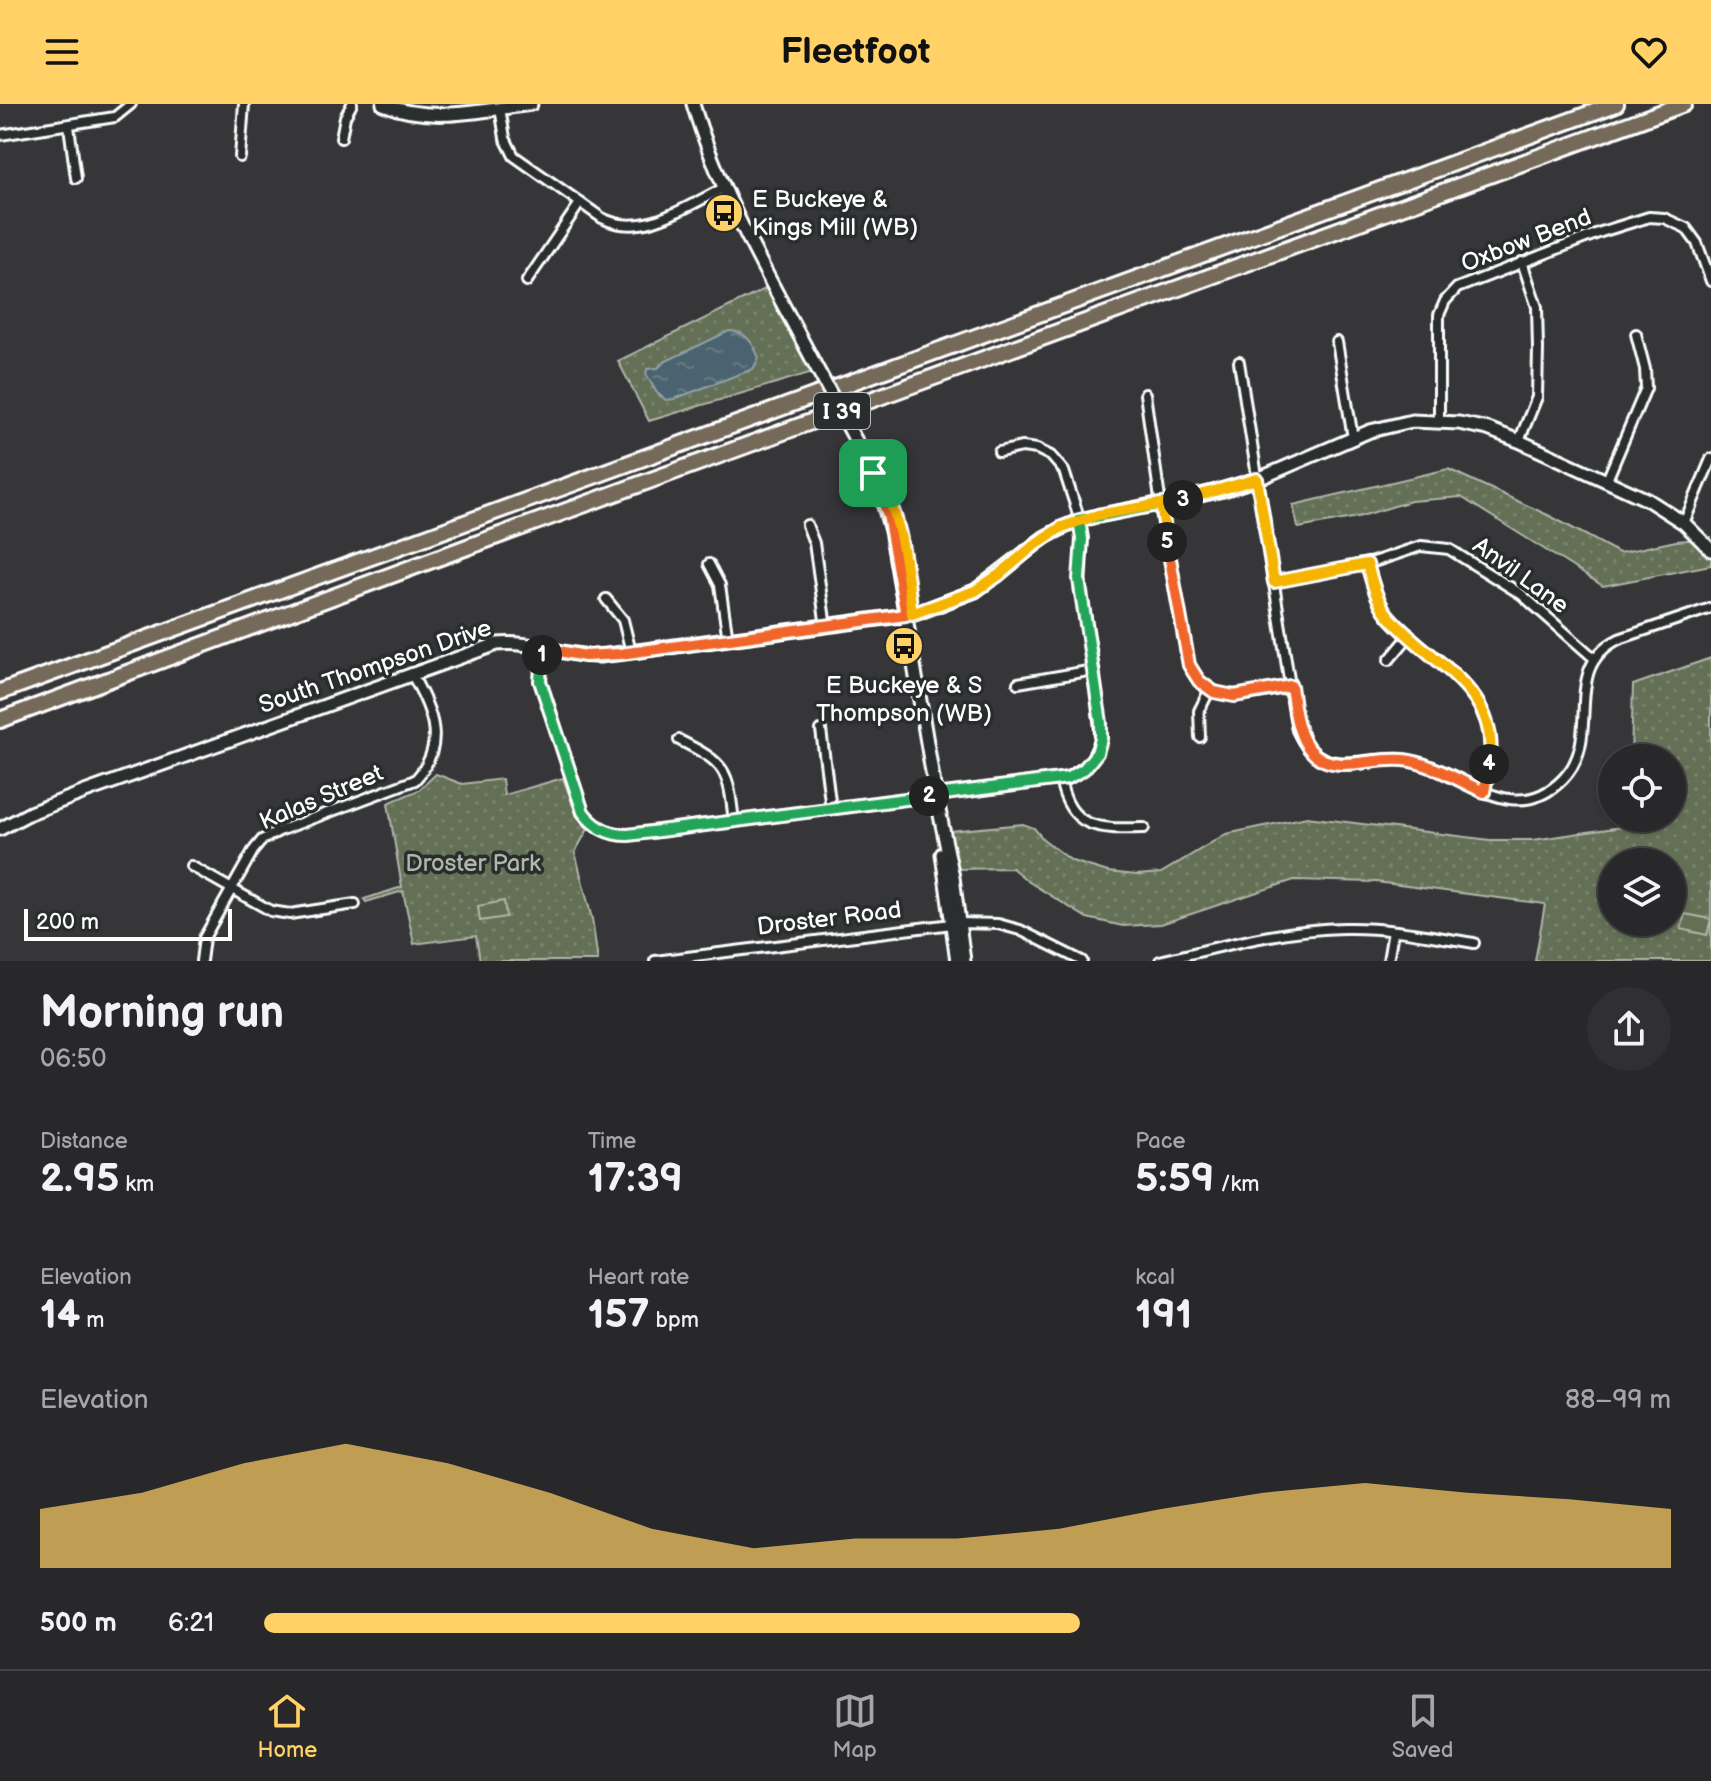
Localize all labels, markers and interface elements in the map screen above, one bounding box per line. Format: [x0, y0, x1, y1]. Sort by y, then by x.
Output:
icon: menu [40, 30, 84, 74]
icon: heart [1627, 30, 1671, 74]
text: Fleetfoot [781, 31, 930, 74]
place label: E Buckeye & Kings Mill (WB) [752, 185, 918, 242]
bus stop icon: E Buckeye & Kings Mill (WB) [703, 192, 745, 234]
street label: Oxbow Bend [1457, 202, 1595, 279]
road number: I 39 [814, 393, 870, 429]
pin [839, 439, 907, 507]
icon: arrive [851, 451, 895, 495]
pin: 3 [1163, 480, 1203, 520]
text: 3 [1177, 486, 1189, 513]
pin: 5 [1147, 522, 1187, 562]
text: 5 [1161, 528, 1173, 555]
street label: Anvil Lane [1467, 531, 1574, 620]
street label: South Thompson Drive [255, 613, 495, 720]
bus stop icon: E Buckeye & S Thompson (WB) [883, 625, 925, 667]
pin: 1 [522, 635, 562, 675]
text: 1 [537, 641, 547, 668]
place label: E Buckeye & S Thompson (WB) [816, 671, 992, 728]
pin: 4 [1469, 744, 1509, 784]
map controls [1598, 744, 1686, 936]
button: locate [1598, 744, 1686, 832]
text: 4 [1483, 750, 1495, 777]
street label: Kalas Street [255, 758, 388, 836]
pin: 2 [909, 776, 949, 816]
text: 2 [922, 782, 936, 809]
button: layers [1598, 848, 1686, 936]
park label: Droster Park [405, 849, 541, 878]
street label: Droster Road [755, 895, 903, 942]
scale bar [24, 905, 232, 941]
text: 200 m [36, 909, 99, 936]
text: Morning run [40, 987, 284, 1040]
button: share [1587, 987, 1671, 1071]
text: 06:50 [40, 1044, 107, 1075]
text: Distance [40, 1128, 128, 1155]
text: Time [588, 1128, 636, 1155]
text: Pace [1135, 1128, 1186, 1155]
text: 2.95 [40, 1155, 119, 1203]
text: 17:39 [588, 1155, 683, 1203]
text: 5:59 [1135, 1155, 1215, 1203]
text: km [119, 1171, 154, 1198]
text: /km [1215, 1171, 1259, 1198]
text: Elevation [40, 1264, 132, 1291]
text: Heart rate [588, 1264, 689, 1291]
text: kcal [1135, 1264, 1175, 1291]
text: 14 [40, 1291, 80, 1339]
text: 157 [588, 1291, 650, 1339]
text: 191 [1135, 1291, 1192, 1339]
text: m [80, 1307, 105, 1334]
text: bpm [650, 1307, 699, 1334]
text: Elevation [40, 1385, 148, 1416]
text: 88–99 m [1565, 1385, 1671, 1416]
text: 500 m [40, 1608, 117, 1639]
text: 6:21 [168, 1608, 214, 1639]
tab: Home [258, 1689, 317, 1764]
tab: Map [832, 1689, 877, 1764]
tab: Saved [1392, 1689, 1453, 1764]

